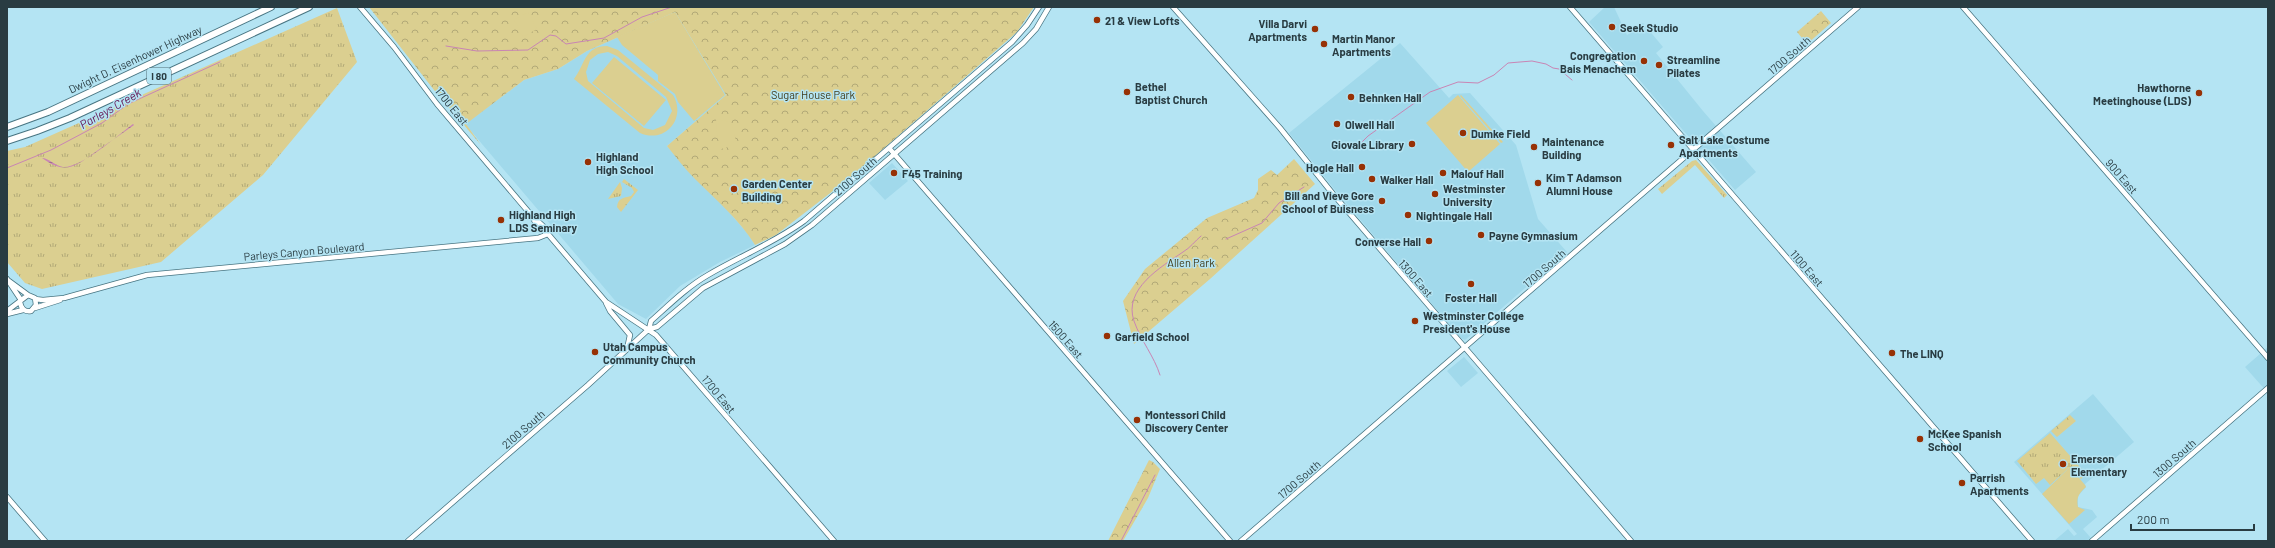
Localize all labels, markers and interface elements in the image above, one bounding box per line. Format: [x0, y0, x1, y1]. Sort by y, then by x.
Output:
place label: 21 & View Lofts [1105, 14, 1180, 27]
marker: 21 & View Lofts [1092, 15, 1102, 25]
place label: Villa Darvi Apartments [1248, 17, 1307, 43]
place label: Seek Studio [1620, 21, 1679, 34]
street label: Dwight D. Eisenhower Highway [66, 22, 204, 96]
marker: Seek Studio [1607, 22, 1617, 32]
marker: Villa Darvi Apartments [1310, 24, 1320, 34]
place label: Martin Manor Apartments [1332, 32, 1396, 58]
street label: 1700 South [1765, 33, 1813, 77]
marker: Martin Manor Apartments [1319, 39, 1329, 49]
place label: Congregation Bais Menachem [1560, 49, 1636, 75]
place label: Streamline Pilates [1667, 53, 1720, 79]
marker: Congregation Bais Menachem [1639, 56, 1649, 66]
marker: Streamline Pilates [1654, 60, 1664, 70]
road number: I 80 [147, 68, 171, 84]
place label: Bethel Baptist Church [1135, 80, 1207, 106]
place label: Hawthorne Meetinghouse (LDS) [2093, 81, 2191, 107]
street label: 1700 East [433, 84, 471, 128]
water label: Parleys Creek [77, 85, 143, 131]
marker: Bethel Baptist Church [1122, 87, 1132, 97]
park label: Sugar House Park [771, 88, 856, 101]
marker: Hawthorne Meetinghouse (LDS) [2194, 88, 2204, 98]
place label: Behnken Hall [1359, 91, 1422, 104]
marker: Behnken Hall [1346, 92, 1356, 102]
place label: Olwell Hall [1345, 118, 1395, 131]
marker: Olwell Hall [1332, 119, 1342, 129]
place label: Dumke Field [1471, 127, 1530, 140]
marker: Dumke Field [1458, 128, 1468, 138]
place label: Salt Lake Costume Apartments [1679, 133, 1770, 159]
place label: Maintenance Building [1542, 135, 1604, 161]
place label: Giovale Library [1331, 138, 1404, 151]
marker: Giovale Library [1407, 139, 1417, 149]
marker: Salt Lake Costume Apartments [1666, 140, 1676, 150]
marker: Maintenance Building [1529, 142, 1539, 152]
place label: Highland High School [596, 150, 654, 176]
street label: 2100 South [831, 154, 879, 198]
street label: 900 East [2103, 156, 2141, 196]
marker: Highland High School [583, 157, 593, 167]
place label: Hogle Hall [1306, 161, 1354, 174]
marker: Hogle Hall [1357, 162, 1367, 172]
place label: F45 Training [902, 167, 962, 180]
place label: Malouf Hall [1451, 167, 1504, 180]
marker: F45 Training [889, 168, 899, 178]
marker: Malouf Hall [1438, 168, 1448, 178]
place label: Kim T Adamson Alumni House [1546, 171, 1622, 197]
place label: Walker Hall [1380, 173, 1434, 186]
marker: Walker Hall [1367, 174, 1377, 184]
place label: Garden Center Building [742, 177, 813, 203]
marker: Kim T Adamson Alumni House [1533, 178, 1543, 188]
place label: Westminster University [1443, 182, 1506, 208]
marker: Garden Center Building [729, 184, 739, 194]
place label: Bill and Vieve Gore School of Buisness [1282, 189, 1374, 215]
marker: Westminster University [1430, 189, 1440, 199]
marker: Bill and Vieve Gore School of Buisness [1377, 196, 1387, 206]
place label: Highland High LDS Seminary [509, 208, 578, 234]
place label: Nightingale Hall [1416, 209, 1492, 222]
marker: Nightingale Hall [1403, 210, 1413, 220]
marker: Highland High LDS Seminary [496, 215, 506, 225]
place label: Payne Gymnasium [1489, 229, 1578, 242]
marker: Payne Gymnasium [1476, 230, 1486, 240]
place label: Converse Hall [1355, 235, 1421, 248]
marker: Converse Hall [1424, 236, 1434, 246]
street label: Parleys Canyon Boulevard [243, 239, 365, 263]
street label: 1700 South [1520, 246, 1568, 290]
street label: 1100 East [1788, 247, 1826, 289]
park label: Allen Park [1167, 256, 1215, 269]
street label: 1300 East [1396, 256, 1436, 300]
marker: Foster Hall [1466, 279, 1476, 289]
place label: Foster Hall [1445, 291, 1497, 304]
place label: Westminster College President's House [1423, 309, 1524, 335]
marker: Westminster College President's House [1410, 316, 1420, 326]
street label: 1500 East [1046, 317, 1086, 361]
place label: Garfield School [1115, 330, 1190, 343]
marker: Garfield School [1102, 331, 1112, 341]
place label: Utah Campus Community Church [603, 340, 696, 366]
marker: Utah Campus Community Church [590, 347, 600, 357]
place label: The LINQ [1900, 347, 1944, 360]
marker: The LINQ [1887, 348, 1897, 358]
street label: 1700 East [699, 372, 739, 416]
street label: 2100 South [499, 407, 547, 451]
place label: Montessori Child Discovery Center [1145, 408, 1229, 434]
marker: Montessori Child Discovery Center [1132, 415, 1142, 425]
place label: McKee Spanish School [1928, 427, 2001, 453]
marker: McKee Spanish School [1915, 434, 1925, 444]
street label: 1300 South [2150, 436, 2198, 480]
place label: Emerson Elementary [2071, 452, 2128, 478]
street label: 1700 South [1275, 457, 1323, 501]
marker: Emerson Elementary [2058, 459, 2068, 469]
place label: Parrish Apartments [1970, 471, 2029, 497]
marker: Parrish Apartments [1957, 478, 1967, 488]
scale bar [2131, 506, 2254, 532]
text: 200 m [2137, 512, 2169, 526]

